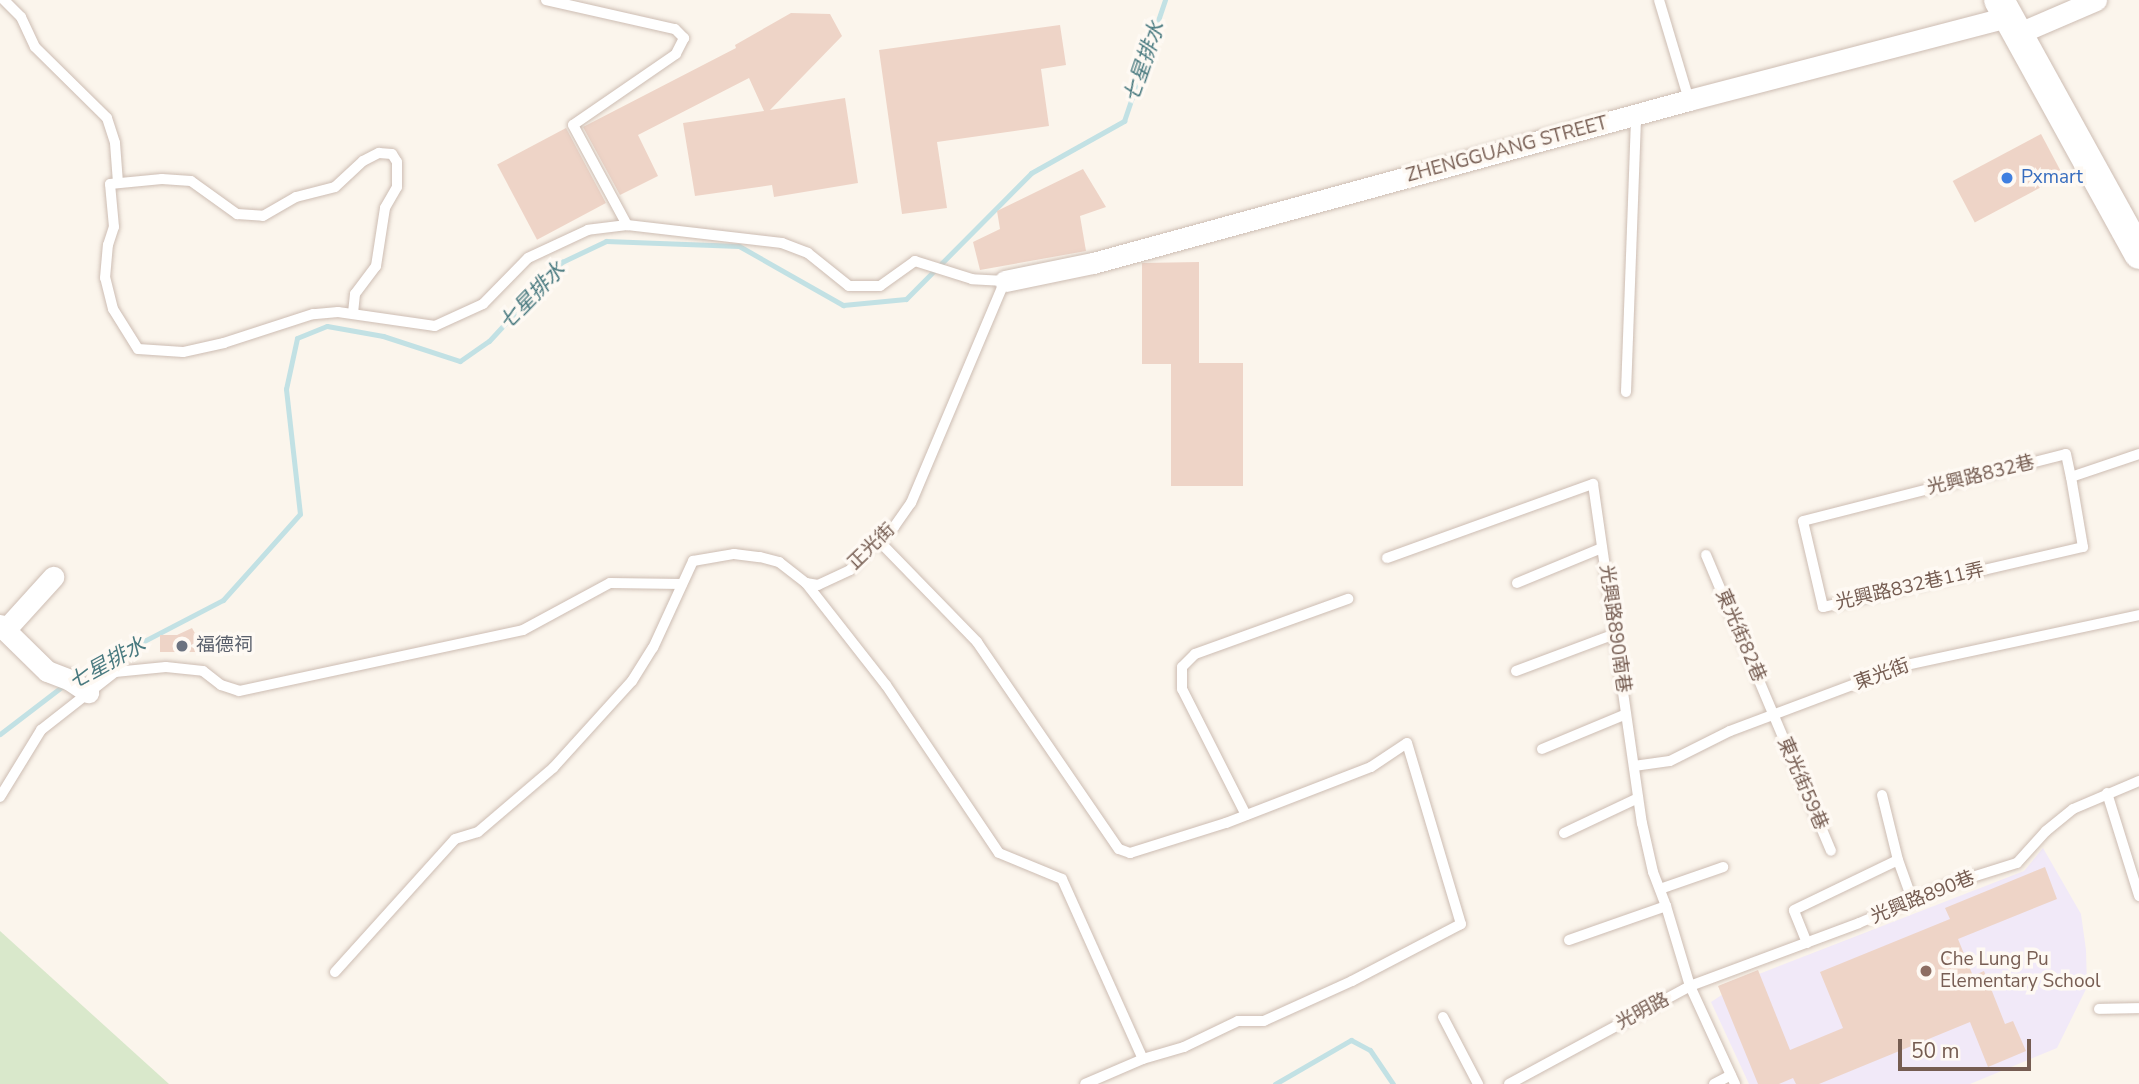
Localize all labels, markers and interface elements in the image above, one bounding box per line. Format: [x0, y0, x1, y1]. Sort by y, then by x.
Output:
water label: 七星排水 [1118, 18, 1170, 106]
street label: ZHENGGUANG STREET [1404, 112, 1610, 188]
place label: Pxmart [2021, 167, 2083, 189]
marker: Pxmart [1999, 170, 2015, 186]
water label: 七星排水 [494, 257, 570, 335]
street label: 光興路832巷 [1925, 452, 2037, 500]
street label: 正光街 [844, 519, 900, 575]
street label: 光興路832巷11弄 [1833, 559, 1987, 615]
street label: 光興路890南巷 [1594, 563, 1634, 695]
street label: 東光街82巷 [1710, 586, 1770, 686]
water label: 七星排水 [64, 632, 150, 694]
place label: 福德祠 [196, 635, 253, 657]
marker: 福德祠 [174, 638, 190, 654]
street label: 東光街 [1851, 655, 1913, 695]
street label: 東光街59巷 [1772, 734, 1832, 834]
street label: 光興路890巷 [1868, 867, 1978, 929]
place label: Che Lung Pu Elementary School [1940, 949, 2101, 993]
marker: Che Lung Pu Elementary School [1918, 963, 1934, 979]
street label: 光明路 [1612, 989, 1674, 1035]
scale bar [1901, 1024, 2034, 1068]
text: 50 m [1911, 1037, 1960, 1065]

